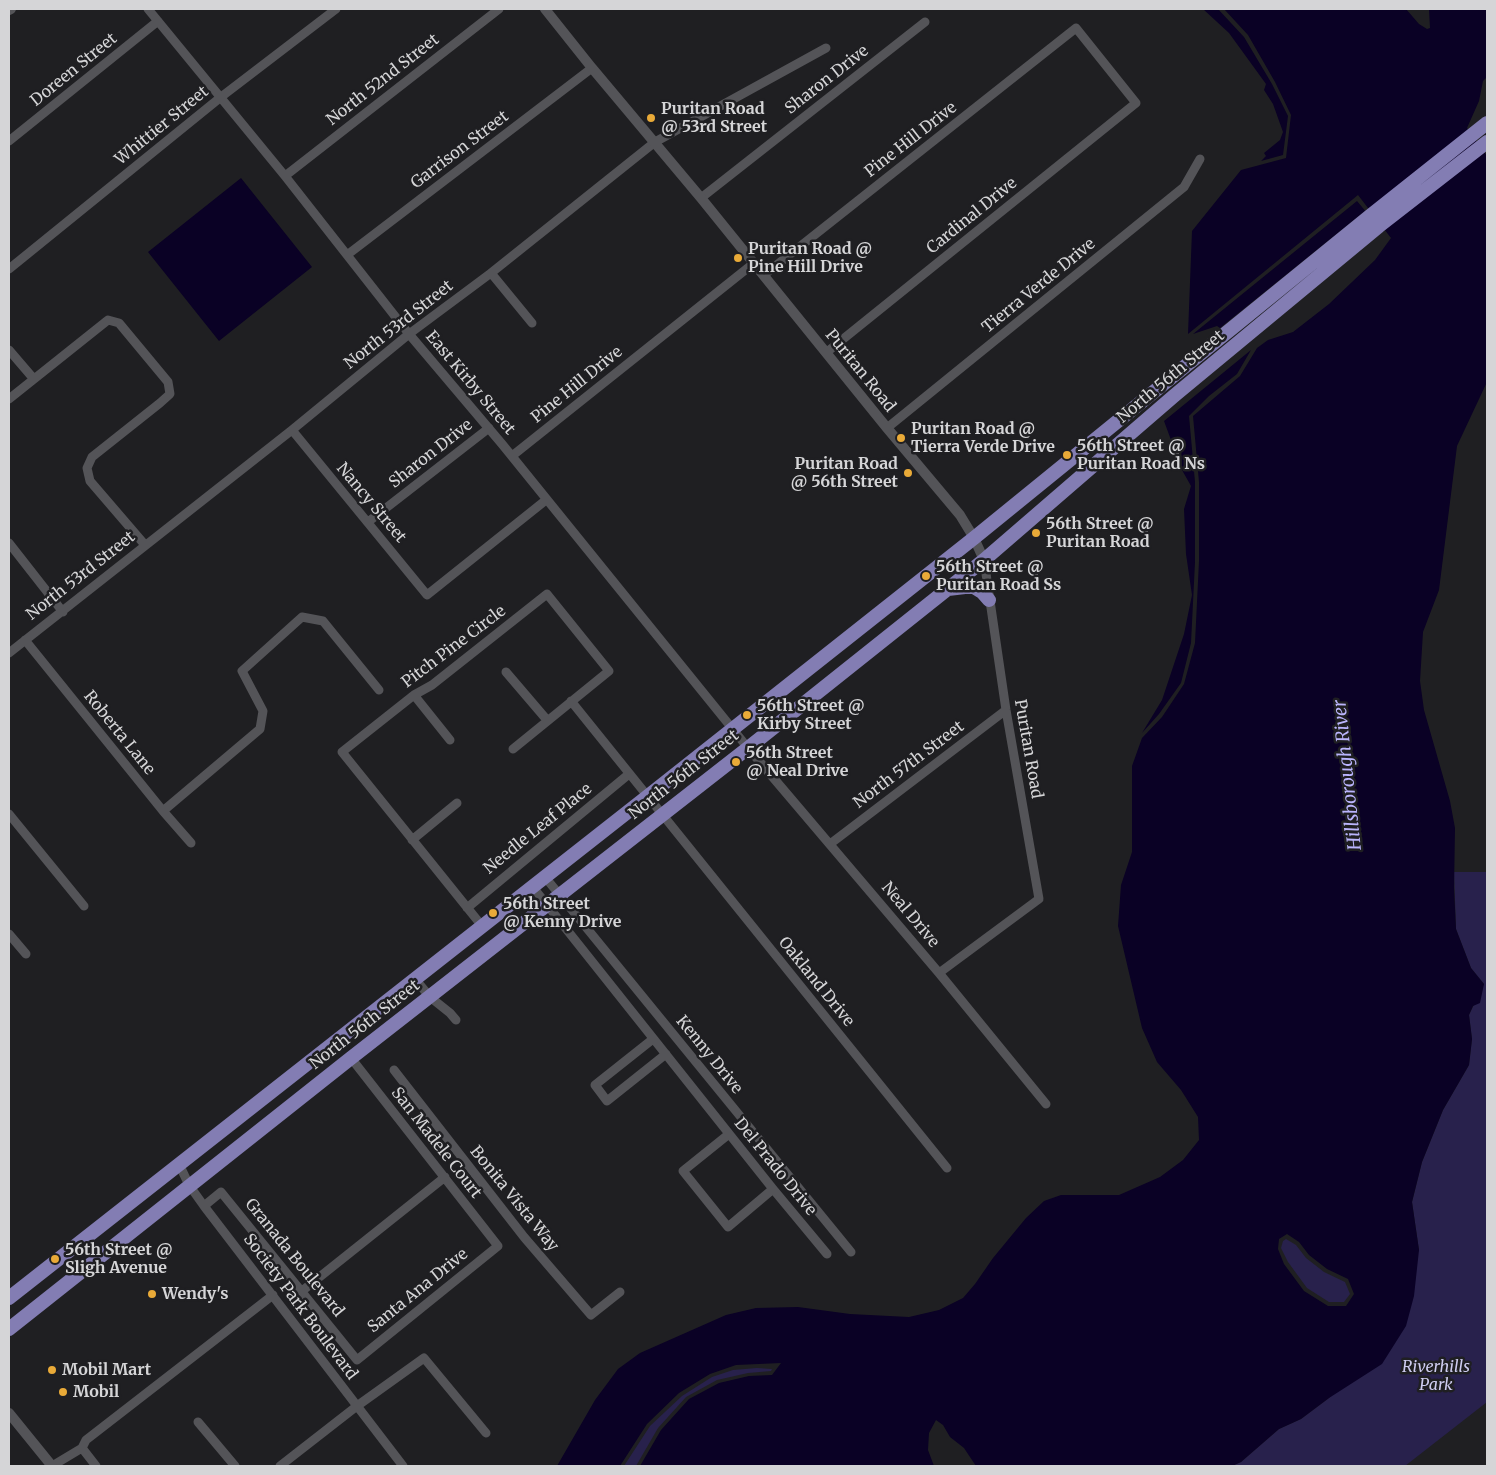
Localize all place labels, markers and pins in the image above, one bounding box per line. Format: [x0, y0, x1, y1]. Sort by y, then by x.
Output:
place label: Puritan Road @ 53rd Street [661, 99, 767, 137]
marker: Puritan Road @ 53rd Street [645, 112, 657, 124]
place label: Puritan Road @ Pine Hill Drive [748, 239, 872, 277]
marker: Puritan Road @ Pine Hill Drive [732, 252, 744, 264]
place label: Puritan Road @ Tierra Verde Drive [911, 419, 1055, 457]
marker: Puritan Road @ Tierra Verde Drive [895, 432, 907, 444]
place label: 56th Street @ Puritan Road Ns [1077, 436, 1205, 474]
marker: 56th Street @ Puritan Road Ns [1061, 449, 1073, 461]
place label: Puritan Road @ 56th Street [790, 454, 898, 492]
marker: Puritan Road @ 56th Street [902, 467, 914, 479]
place label: 56th Street @ Puritan Road [1046, 514, 1154, 552]
marker: 56th Street @ Puritan Road [1030, 527, 1042, 539]
place label: 56th Street @ Puritan Road Ss [936, 557, 1061, 595]
marker: 56th Street @ Puritan Road Ss [920, 570, 932, 582]
place label: 56th Street @ Kirby Street [757, 696, 865, 734]
marker: 56th Street @ Kirby Street [741, 709, 753, 721]
place label: 56th Street @ Neal Drive [746, 743, 848, 781]
marker: 56th Street @ Neal Drive [730, 756, 742, 768]
place label: 56th Street @ Kenny Drive [503, 894, 621, 932]
marker: 56th Street @ Kenny Drive [487, 907, 499, 919]
place label: 56th Street @ Sligh Avenue [65, 1240, 173, 1278]
marker: 56th Street @ Sligh Avenue [49, 1253, 61, 1265]
place label: Wendy's [162, 1284, 228, 1304]
marker: Wendy's [146, 1288, 158, 1300]
place label: Mobil Mart [62, 1360, 151, 1380]
marker: Mobil Mart [46, 1364, 58, 1376]
place label: Mobil [73, 1382, 119, 1402]
marker: Mobil [57, 1386, 69, 1398]

